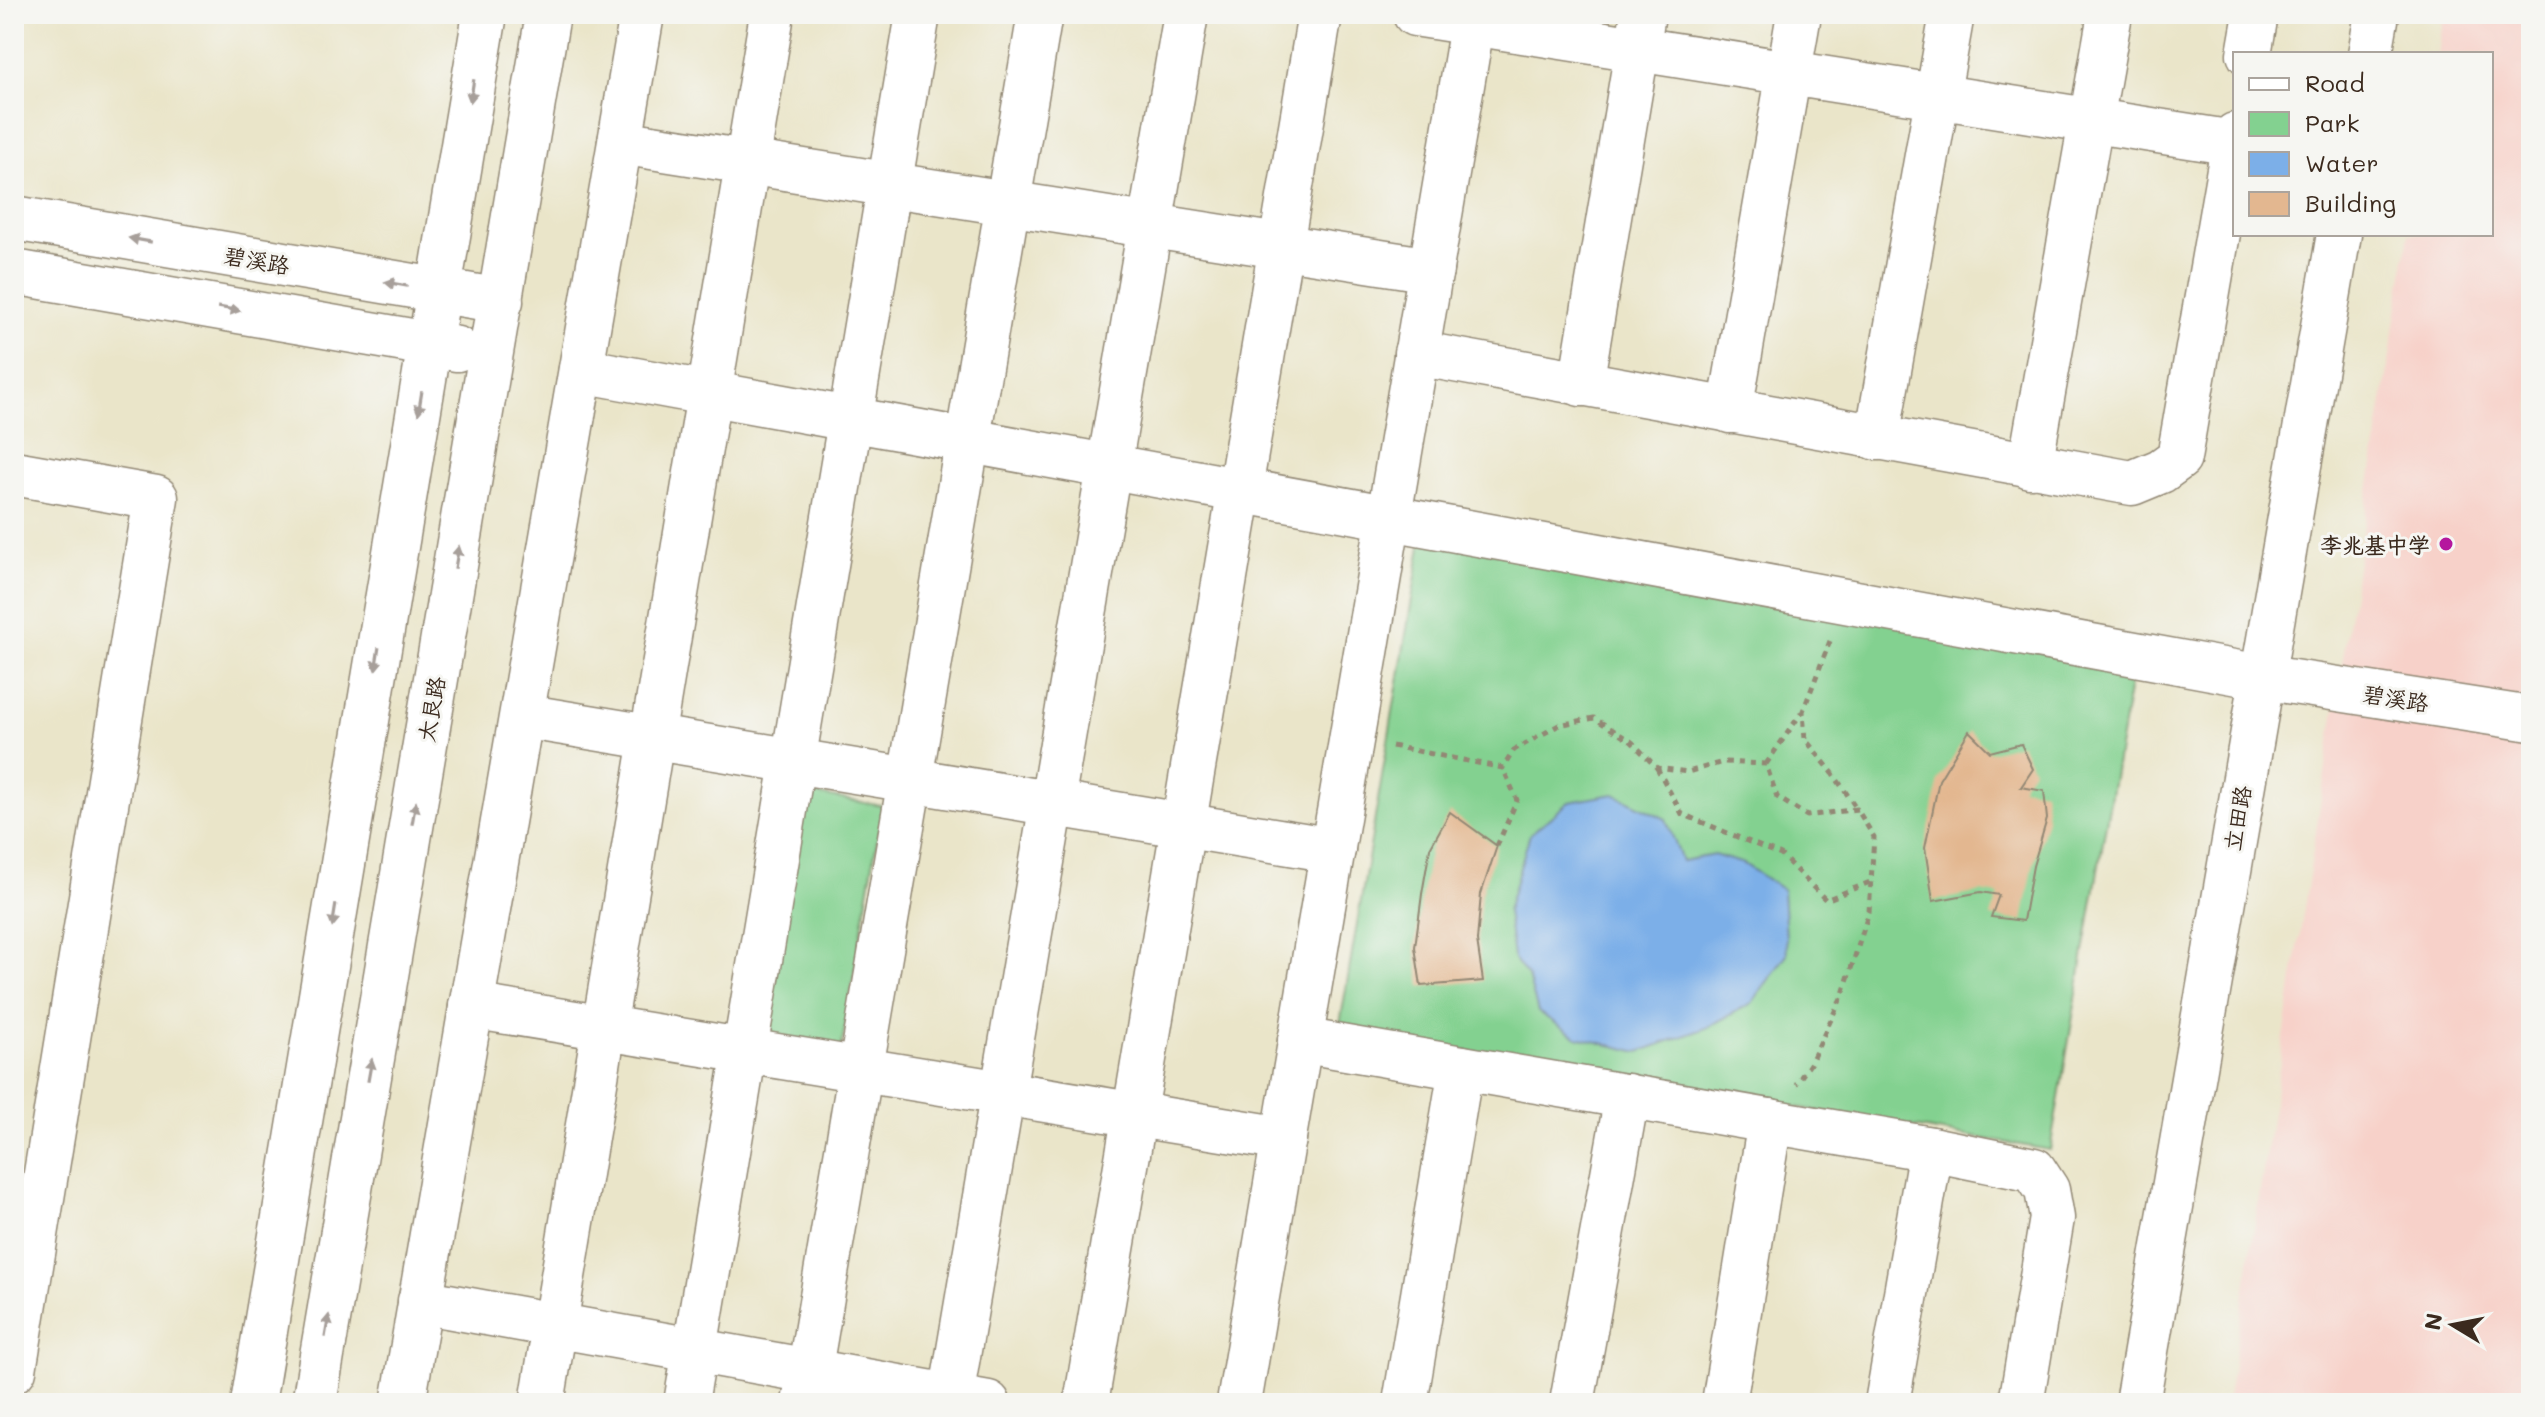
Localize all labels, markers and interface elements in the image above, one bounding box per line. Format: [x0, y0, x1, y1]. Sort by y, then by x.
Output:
legend [2233, 52, 2493, 236]
text: Road [2305, 67, 2365, 98]
one-way arrow [465, 79, 478, 104]
text: Park [2305, 107, 2359, 138]
text: Water [2305, 147, 2379, 178]
text: Building [2305, 187, 2396, 218]
one-way arrow [127, 233, 152, 245]
street label: 碧溪路 [222, 240, 292, 280]
one-way arrow [383, 277, 408, 289]
one-way arrow [217, 304, 242, 316]
one-way arrow [413, 390, 426, 415]
place label: 李兆基中学 [2320, 530, 2430, 559]
marker: 李兆基中学 [2437, 535, 2455, 553]
one-way arrow [451, 544, 464, 569]
one-way arrow [371, 647, 383, 672]
street label: 太艮路 [411, 674, 451, 744]
street label: 碧溪路 [2361, 679, 2431, 717]
street label: 立田路 [2217, 783, 2257, 853]
one-way arrow [408, 801, 420, 826]
one-way arrow [328, 903, 340, 928]
one-way arrow [365, 1057, 377, 1082]
north arrow [2413, 1285, 2493, 1365]
text: N [2417, 1311, 2449, 1332]
one-way arrow [321, 1313, 334, 1338]

